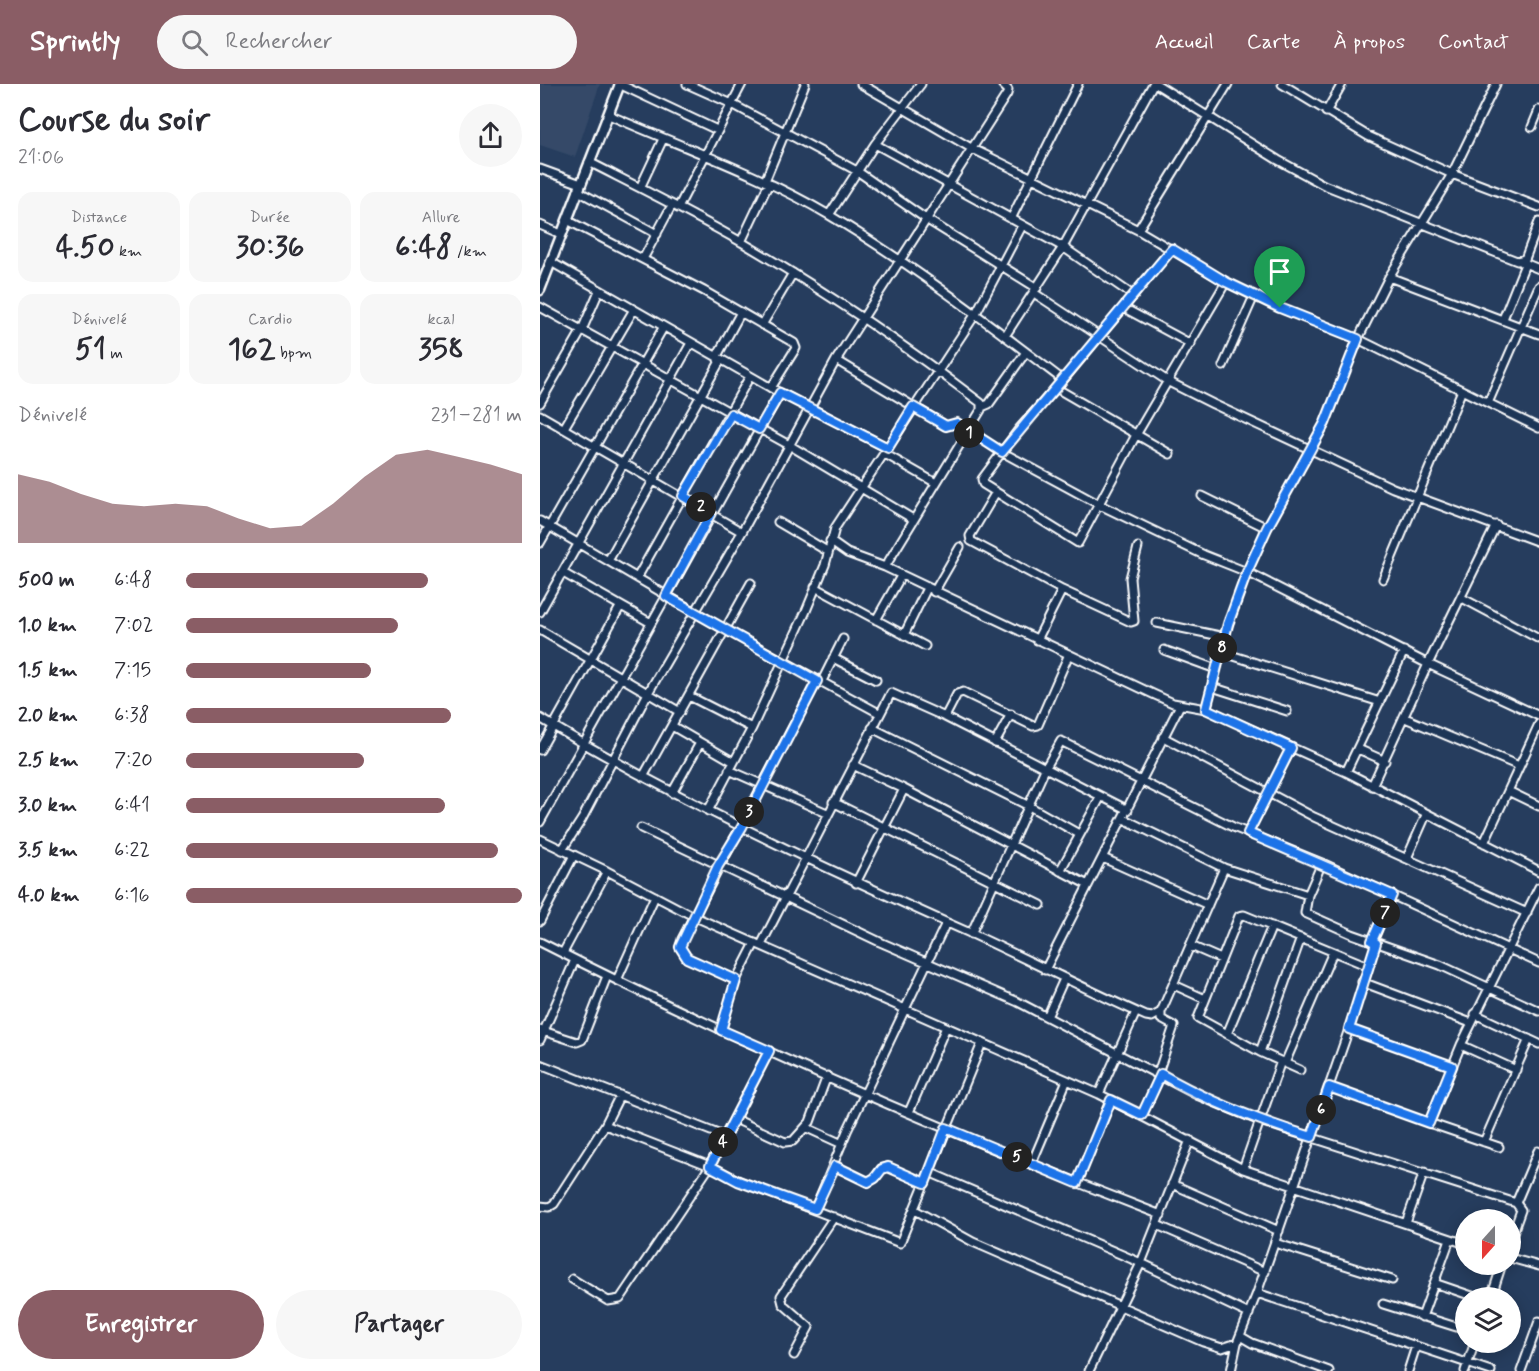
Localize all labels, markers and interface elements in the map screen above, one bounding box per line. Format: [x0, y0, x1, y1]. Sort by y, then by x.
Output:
search box [157, 15, 577, 69]
text: Sprintly [30, 24, 121, 61]
icon: search [178, 26, 211, 59]
text: Rechercher [226, 28, 333, 56]
text: Accueil [1155, 28, 1214, 56]
text: Carte [1247, 28, 1301, 56]
text: À propos [1334, 28, 1405, 56]
text: Contact [1438, 28, 1509, 56]
text: Course du soir [18, 99, 210, 143]
button: share [459, 104, 522, 167]
text: 21:06 [18, 144, 64, 171]
text: Distance [71, 207, 127, 228]
text: Durée [250, 207, 290, 228]
text: Allure [422, 207, 460, 228]
text: 4.50 [56, 228, 115, 267]
text: 30:36 [236, 228, 304, 267]
text: 6:48 [395, 228, 452, 267]
text: km [115, 241, 142, 262]
text: /km [452, 241, 487, 262]
pin [1254, 246, 1305, 308]
icon: arrive [1263, 255, 1296, 288]
text: Dénivelé [71, 309, 127, 330]
text: Cardio [248, 309, 292, 330]
text: kcal [428, 309, 454, 330]
text: 51 [75, 330, 106, 369]
text: 162 [228, 330, 276, 369]
text: 358 [418, 330, 464, 369]
text: m [106, 343, 123, 364]
text: bpm [276, 343, 312, 364]
text: Dénivelé [18, 402, 87, 429]
text: 231–281 m [431, 402, 522, 429]
pin: 1 [954, 418, 984, 448]
text: 1 [965, 422, 973, 443]
pin: 2 [686, 492, 716, 522]
text: 2 [697, 496, 705, 517]
text: 500 m [18, 567, 75, 594]
text: 6:48 [114, 567, 152, 594]
text: 1.0 km [18, 612, 77, 639]
text: 7:02 [114, 612, 153, 639]
pin: 8 [1207, 633, 1237, 663]
text: 8 [1217, 637, 1227, 658]
text: 1.5 km [18, 657, 78, 684]
text: 7:15 [114, 657, 151, 684]
text: 2.0 km [18, 702, 78, 729]
text: 6:38 [114, 702, 150, 729]
text: 2.5 km [18, 747, 79, 774]
text: 7:20 [114, 747, 153, 774]
text: 3.0 km [18, 792, 77, 819]
text: 6:41 [114, 792, 150, 819]
pin: 3 [734, 797, 764, 827]
text: 3 [745, 801, 753, 822]
text: 3.5 km [18, 837, 78, 864]
text: 6:22 [114, 837, 150, 864]
text: 4.0 km [18, 882, 80, 909]
text: 6:16 [114, 882, 150, 909]
pin: 7 [1370, 898, 1400, 928]
text: 7 [1380, 902, 1390, 923]
pin: 6 [1306, 1095, 1336, 1125]
text: 6 [1317, 1099, 1325, 1120]
pin: 4 [708, 1127, 738, 1157]
text: 4 [718, 1131, 728, 1152]
pin: 5 [1002, 1142, 1032, 1172]
text: 5 [1012, 1146, 1022, 1167]
north arrow [1455, 1209, 1521, 1275]
map controls [1455, 1209, 1521, 1353]
button: layers [1455, 1287, 1521, 1353]
button: Enregistrer [18, 1290, 264, 1359]
button: Partager [276, 1290, 522, 1359]

